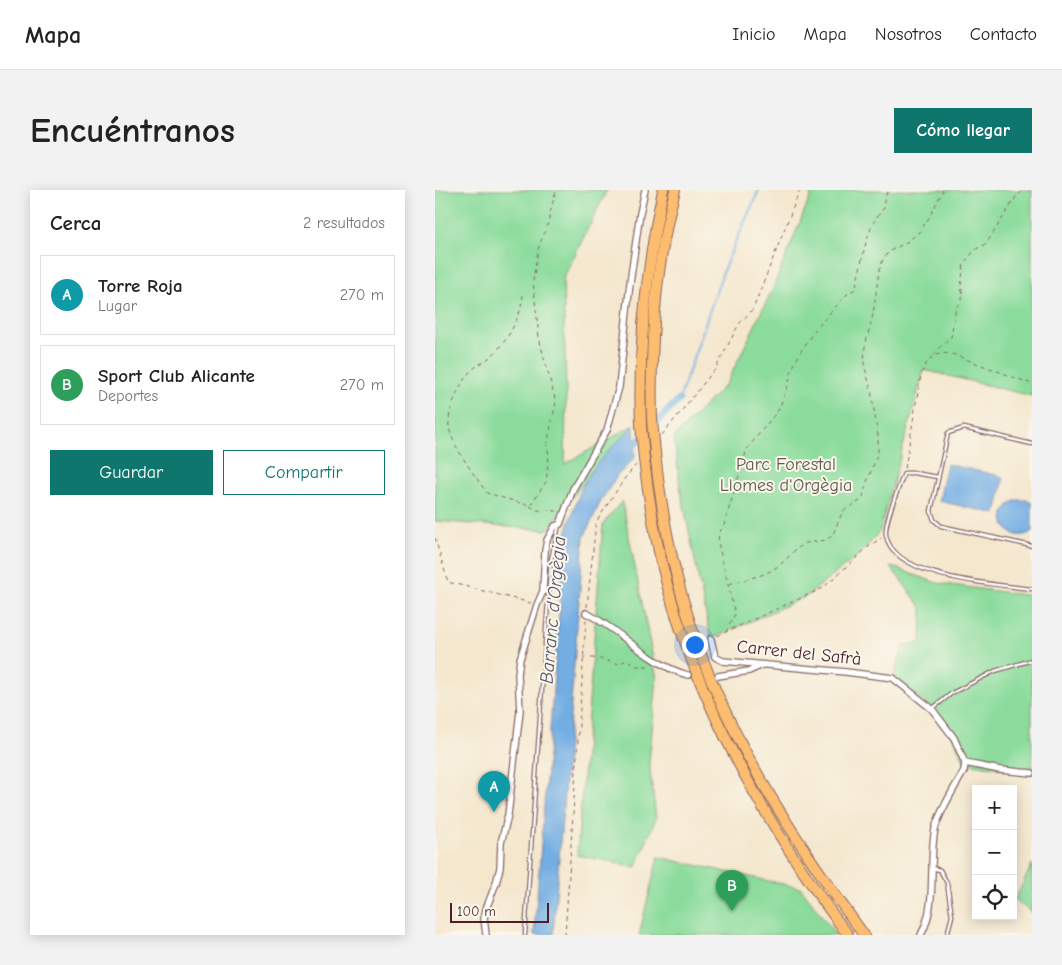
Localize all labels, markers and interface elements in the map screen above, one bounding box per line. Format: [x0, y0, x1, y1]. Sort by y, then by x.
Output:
text: Mapa [25, 21, 81, 49]
text: Inicio [732, 24, 776, 45]
text: Mapa [804, 24, 847, 45]
text: Nosotros [875, 24, 942, 45]
text: Contacto [970, 24, 1037, 45]
button: Cómo llegar [894, 108, 1032, 153]
text: Encuéntranos [30, 110, 235, 151]
text: Cerca [50, 211, 101, 235]
text: 2 resultados [303, 214, 385, 232]
text: Torre Roja [98, 275, 183, 297]
text: A [63, 286, 71, 304]
text: 270 m [340, 286, 384, 304]
text: Lugar [98, 297, 137, 315]
text: Sport Club Alicante [98, 365, 255, 387]
text: B [62, 376, 72, 394]
text: 270 m [340, 376, 384, 394]
text: Deportes [98, 387, 158, 405]
button: Guardar [50, 450, 213, 495]
button: Compartir [223, 450, 385, 495]
park label: Parc Forestal Llomes d'Orgègia [720, 454, 852, 496]
water label: Barranc d'Orgègia [536, 535, 570, 685]
your location [682, 632, 708, 658]
street label: Carrer del Safrà [736, 636, 862, 670]
pin: A [478, 771, 510, 812]
map controls [972, 785, 1017, 920]
button: + [972, 785, 1017, 830]
button: − [972, 830, 1017, 875]
pin: B [716, 870, 748, 911]
button: locate [972, 875, 1017, 920]
scale bar [450, 900, 549, 923]
text: 100 m [457, 903, 496, 920]

